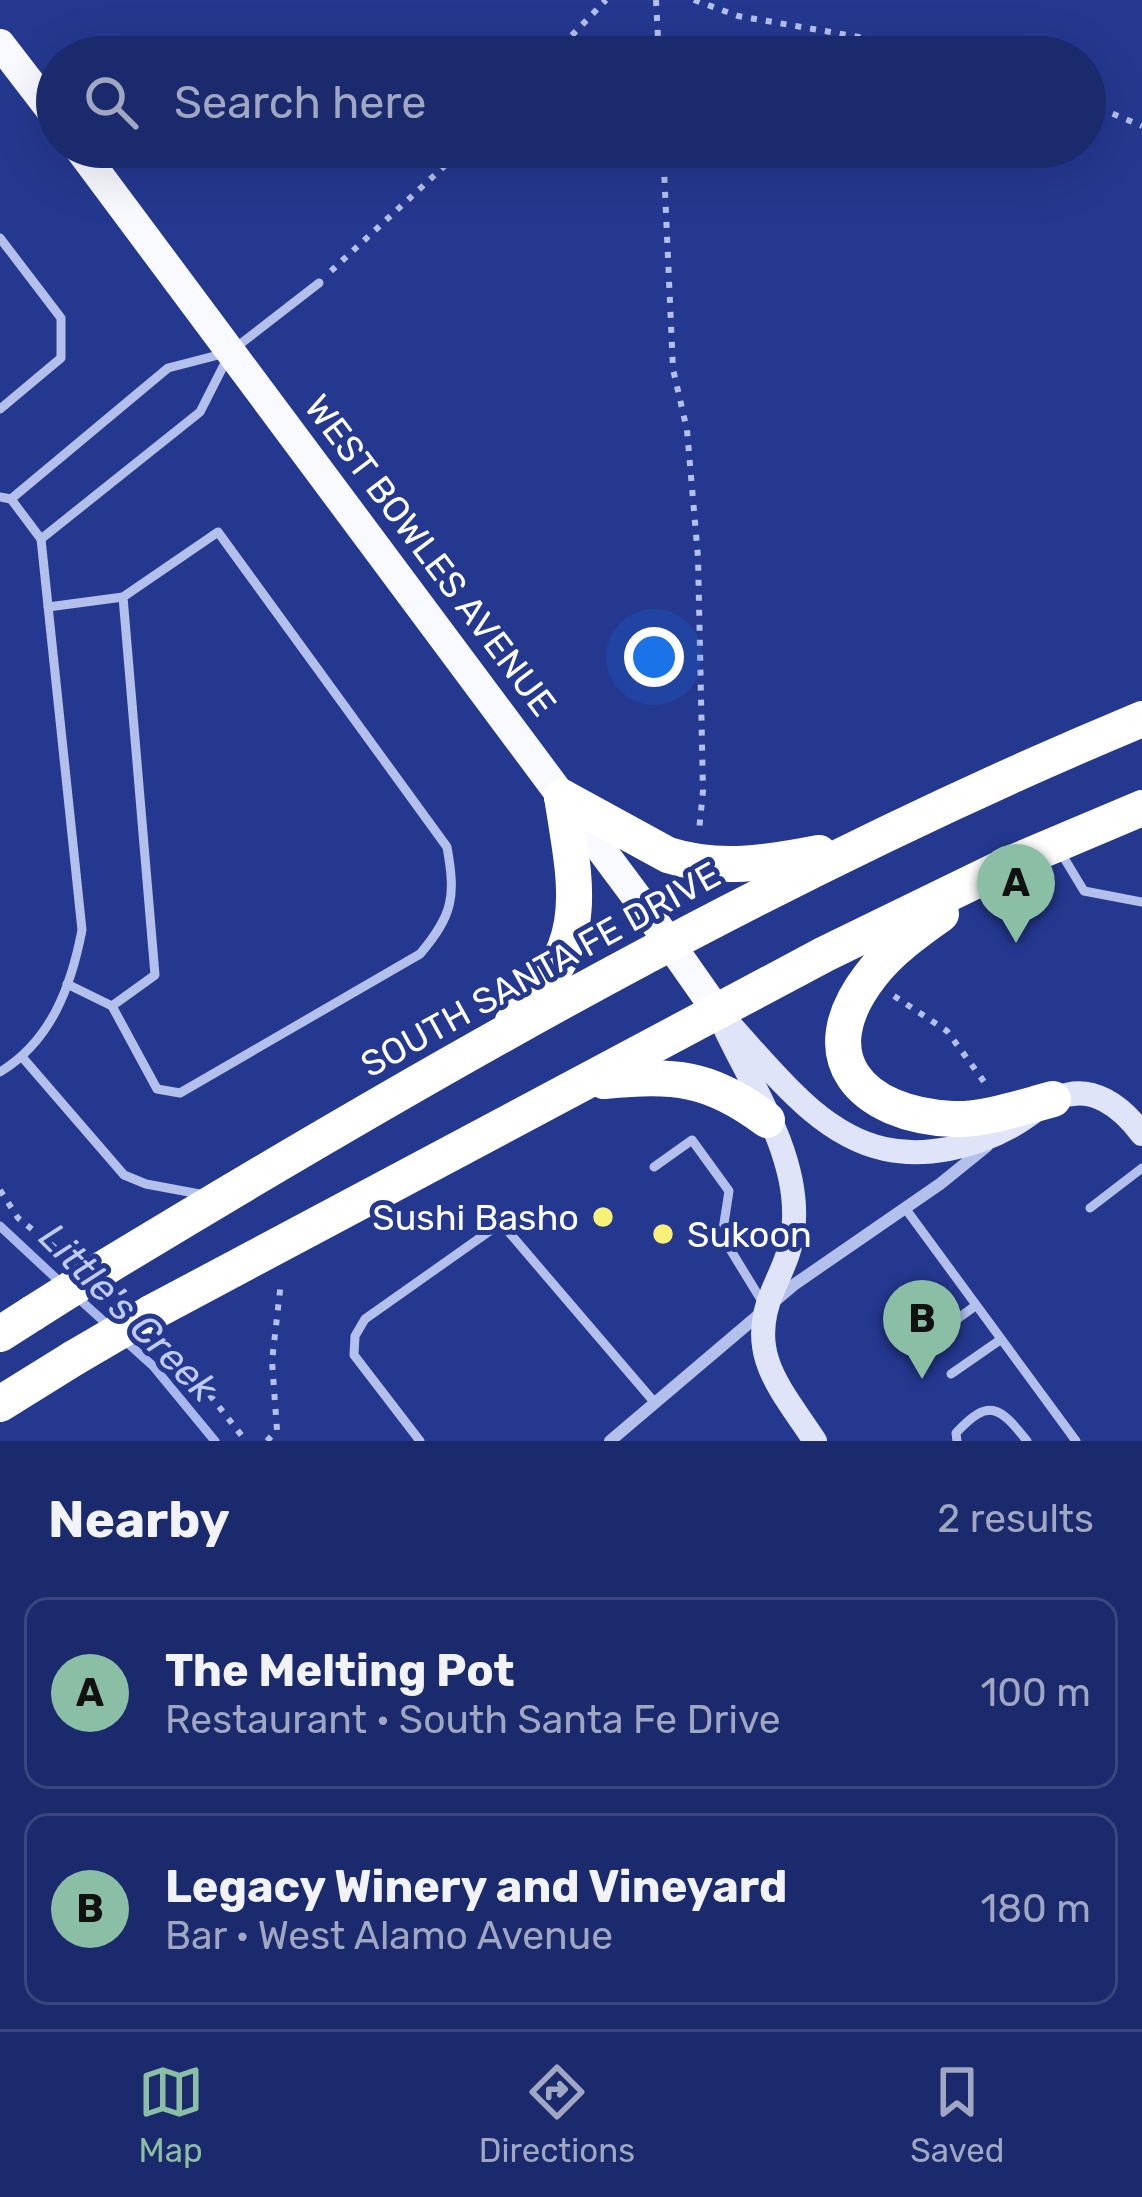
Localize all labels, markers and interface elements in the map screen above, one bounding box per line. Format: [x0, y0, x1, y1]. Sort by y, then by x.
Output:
search box [36, 36, 1106, 168]
icon: search [78, 69, 144, 135]
text: Search here [174, 76, 426, 129]
street label: WEST BOWLES AVENUE [296, 386, 565, 724]
your location [624, 627, 684, 687]
pin: A [977, 844, 1055, 943]
street label: SOUTH SANTA FE DRIVE [353, 853, 727, 1086]
place label: Sushi Basho [372, 1196, 579, 1239]
marker: Sushi Basho [590, 1204, 616, 1230]
place label: Sukoon [687, 1213, 812, 1256]
water label: Little's Creek [30, 1214, 227, 1412]
marker: Sukoon [650, 1221, 676, 1247]
pin: B [883, 1280, 961, 1379]
text: Nearby [48, 1489, 230, 1550]
text: 2 results [937, 1496, 1094, 1542]
text: The Melting Pot [165, 1644, 515, 1697]
text: A [76, 1670, 104, 1716]
text: 100 m [981, 1670, 1091, 1716]
text: Restaurant · South Santa Fe Drive [165, 1697, 781, 1743]
text: Legacy Winery and Vineyard [165, 1860, 787, 1913]
text: B [76, 1886, 104, 1932]
text: 180 m [981, 1886, 1091, 1932]
text: Bar · West Alamo Avenue [165, 1913, 613, 1959]
tab: Map [138, 2059, 204, 2170]
tab: Directions [479, 2059, 635, 2170]
tab: Saved [910, 2059, 1004, 2170]

